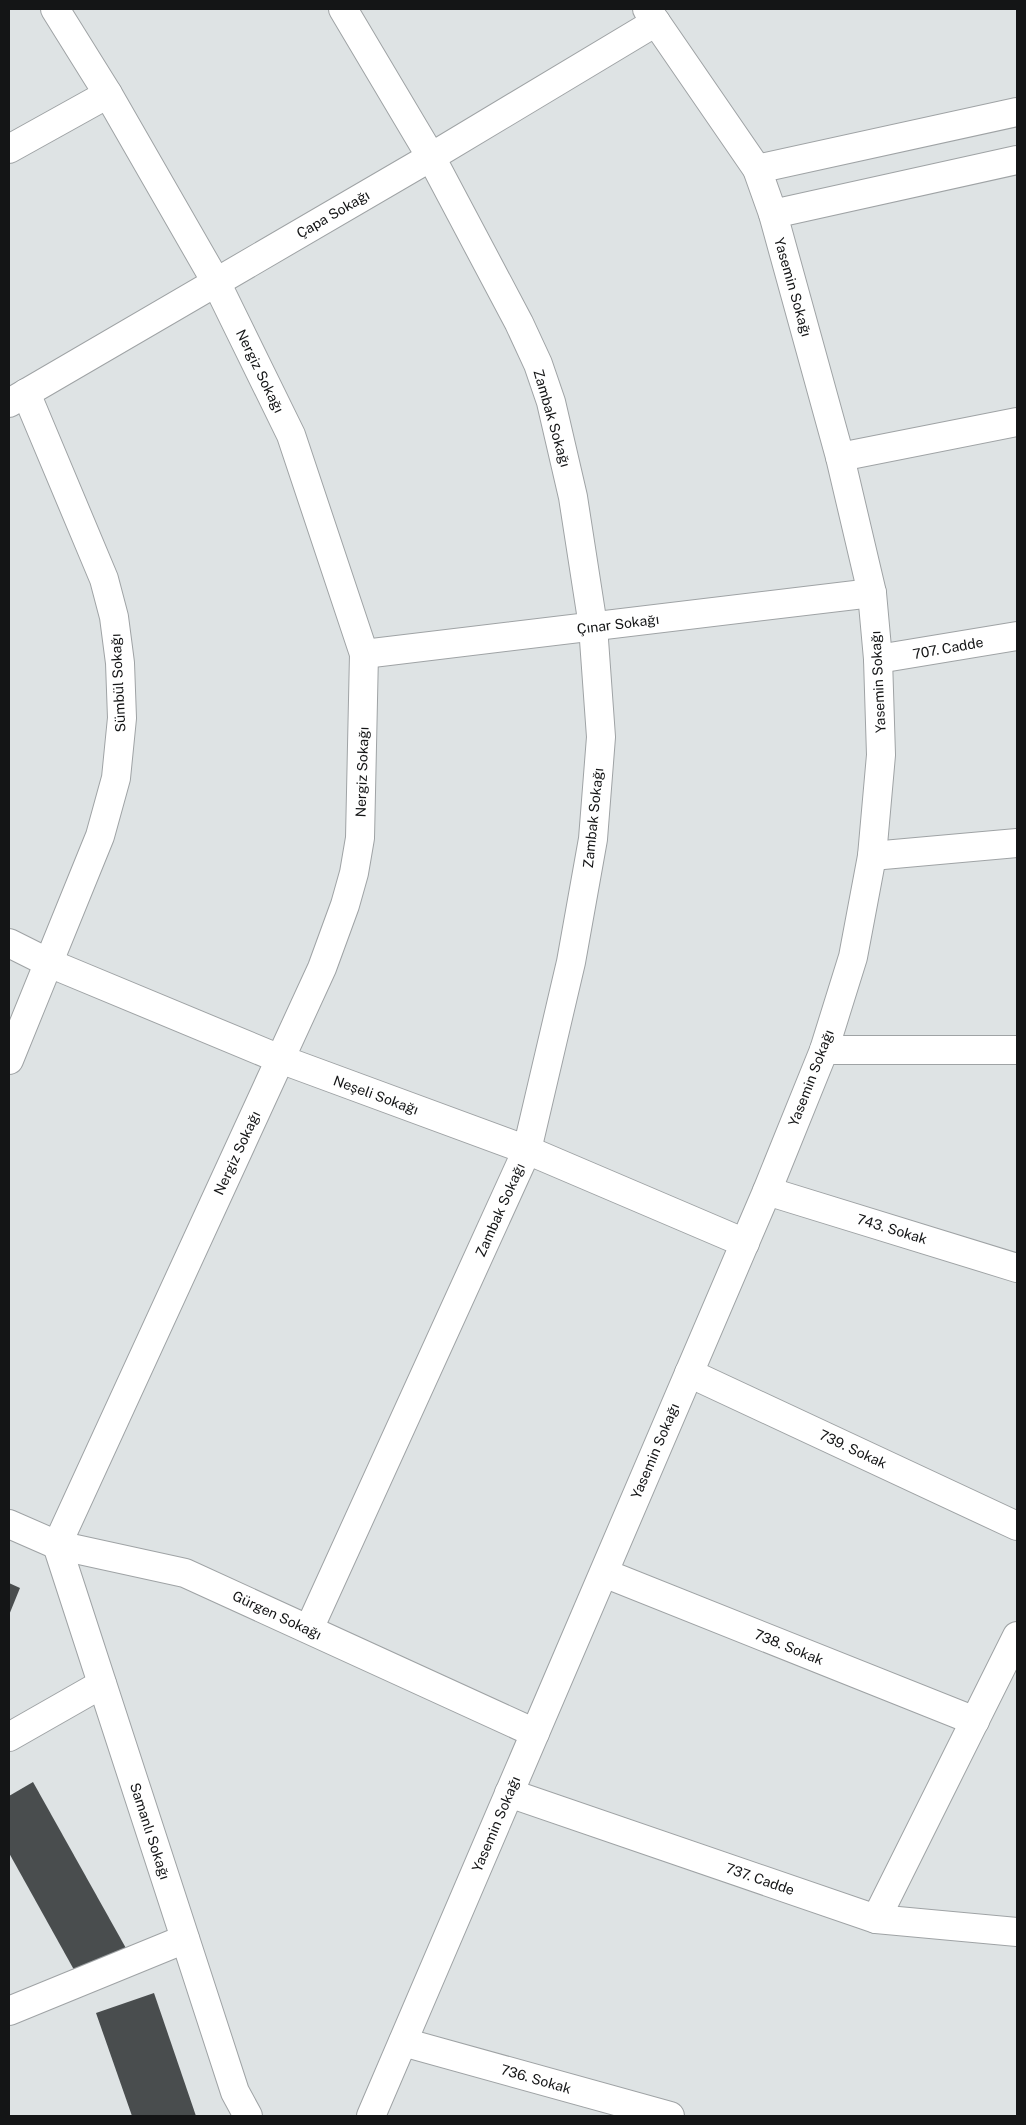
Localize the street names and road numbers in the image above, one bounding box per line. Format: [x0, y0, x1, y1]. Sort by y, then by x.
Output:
street label: Çapa Sokağı [294, 187, 372, 241]
street label: Yasemin Sokağı [771, 236, 815, 338]
street label: Nergiz Sokağı [233, 327, 287, 415]
street label: Zambak Sokağı [530, 367, 574, 469]
street label: Çınar Sokağı [576, 611, 660, 637]
street label: Yasemin Sokağı [867, 631, 889, 733]
street label: Sümbül Sokağı [107, 633, 129, 733]
street label: 707. Cadde [911, 634, 985, 662]
street label: Nergiz Sokağı [352, 726, 372, 818]
street label: Zambak Sokağı [580, 767, 606, 869]
street label: Yasemin Sokağı [785, 1027, 837, 1129]
street label: Neşeli Sokağı [331, 1072, 421, 1118]
street label: Nergiz Sokağı [211, 1108, 263, 1198]
street label: Zambak Sokağı [472, 1161, 528, 1259]
street label: 743. Sokak [855, 1211, 929, 1247]
street label: Yasemin Sokağı [628, 1401, 682, 1501]
street label: 739. Sokak [817, 1426, 889, 1472]
street label: Gürgen Sokağı [230, 1587, 324, 1643]
street label: 738. Sokak [752, 1626, 826, 1668]
street label: Yasemin Sokağı [469, 1774, 523, 1874]
street label: Samanlı Sokağı [127, 1781, 173, 1881]
street label: 737. Cadde [723, 1860, 797, 1898]
street label: 736. Sokak [499, 2061, 573, 2097]

